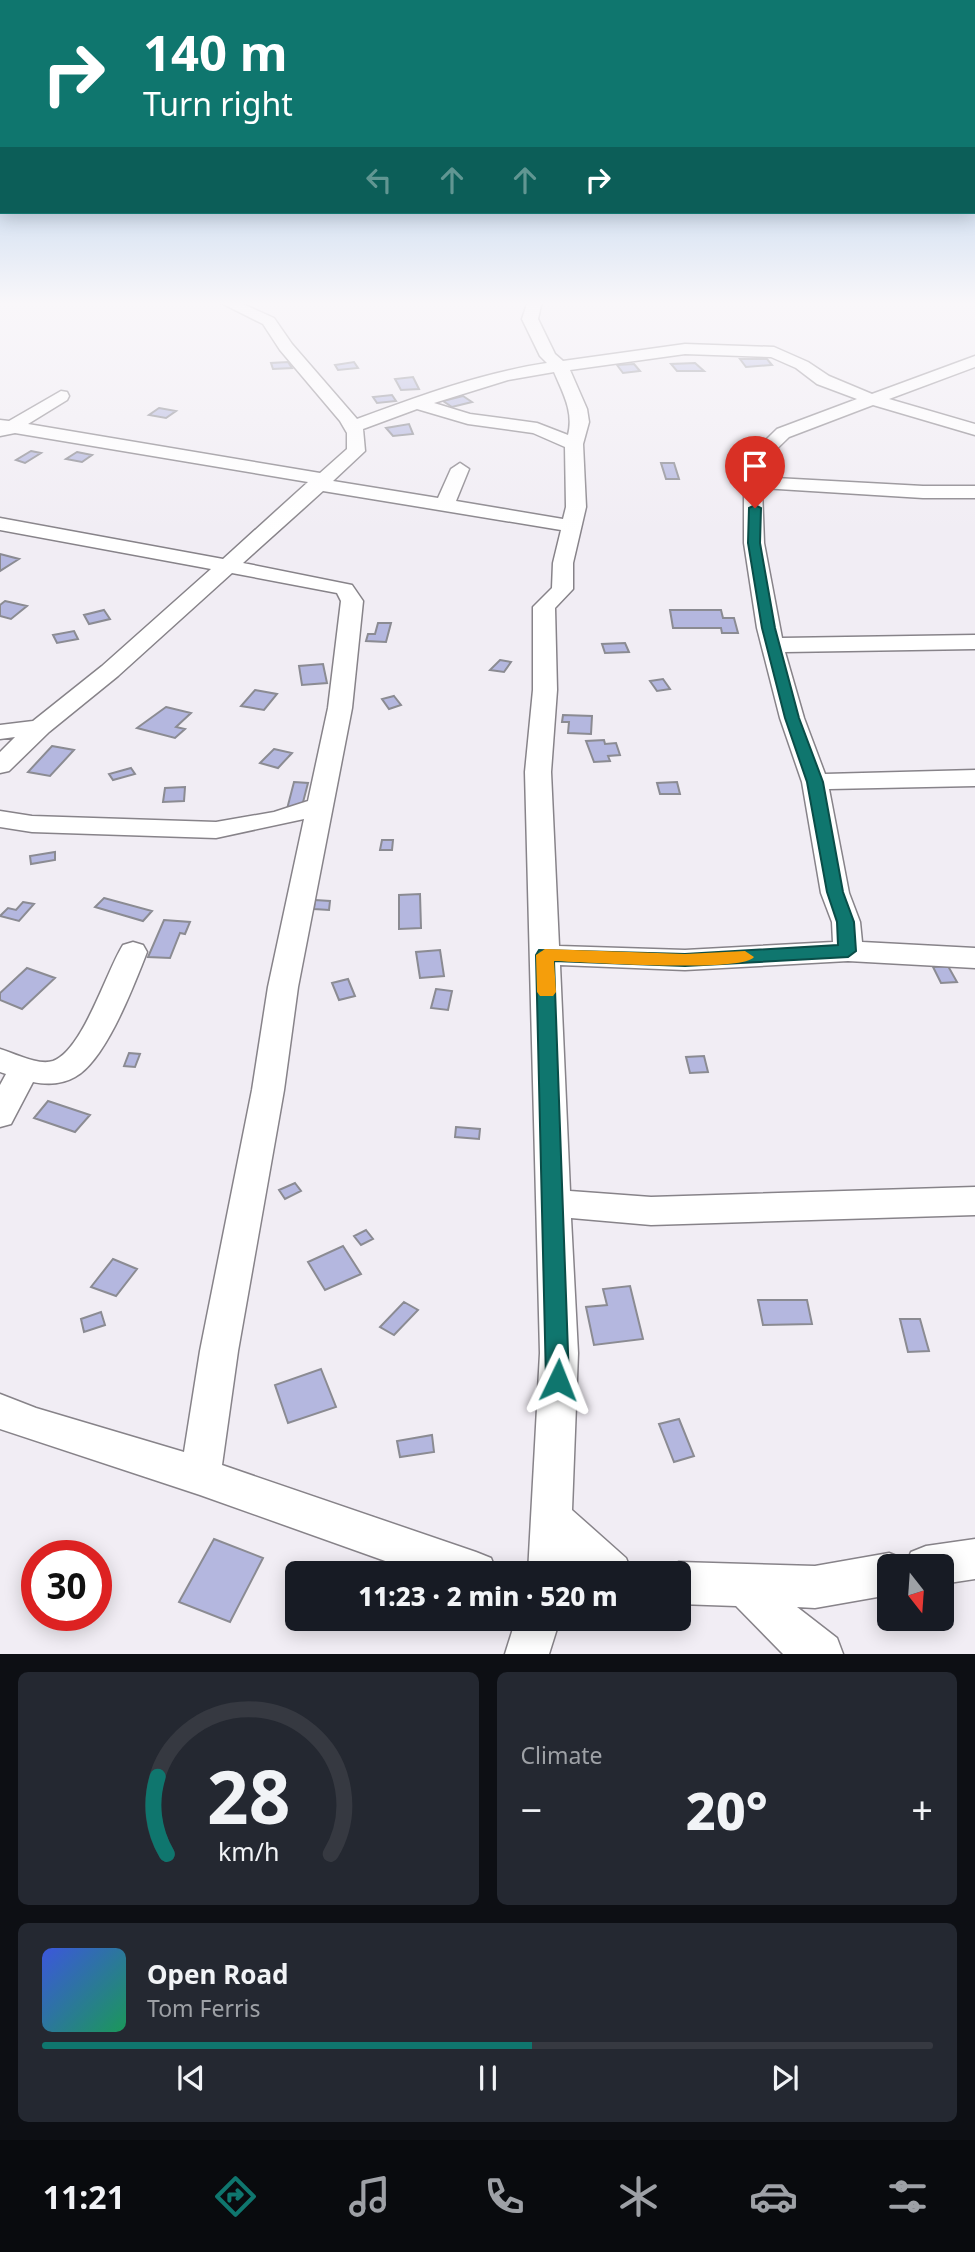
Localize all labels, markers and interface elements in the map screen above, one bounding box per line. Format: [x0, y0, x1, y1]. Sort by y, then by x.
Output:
text: 140 m [143, 19, 288, 85]
icon: right [28, 28, 119, 119]
text: Turn right [143, 82, 293, 125]
icon: left [360, 161, 398, 199]
icon: ahead [433, 161, 471, 199]
icon: ahead [506, 161, 544, 199]
icon: right [579, 161, 617, 199]
pin [725, 436, 785, 508]
icon: arrive [736, 447, 774, 485]
position arrow [521, 1343, 595, 1417]
speed limit sign: 30 [21, 1540, 112, 1631]
north arrow [877, 1554, 954, 1631]
map controls [877, 1554, 954, 1631]
text: 11:23 · 2 min · 520 m [358, 1578, 618, 1614]
text: Climate [521, 1739, 603, 1771]
text: 28 [207, 1747, 290, 1846]
text: 20° [686, 1774, 768, 1845]
text: − [521, 1783, 542, 1835]
text: + [911, 1783, 933, 1835]
text: km/h [217, 1834, 279, 1868]
text: Open Road [147, 1956, 289, 1992]
text: Tom Ferris [147, 1992, 260, 2024]
icon: previous [172, 2059, 210, 2097]
icon: pause [469, 2059, 507, 2097]
icon: next [766, 2059, 804, 2097]
icon: directions [211, 2172, 260, 2221]
icon: music [345, 2172, 394, 2221]
icon: phone [480, 2172, 529, 2221]
icon: climate [614, 2172, 663, 2221]
icon: car [749, 2172, 798, 2221]
icon: filters [883, 2172, 932, 2221]
text: 11:21 [43, 2175, 125, 2218]

